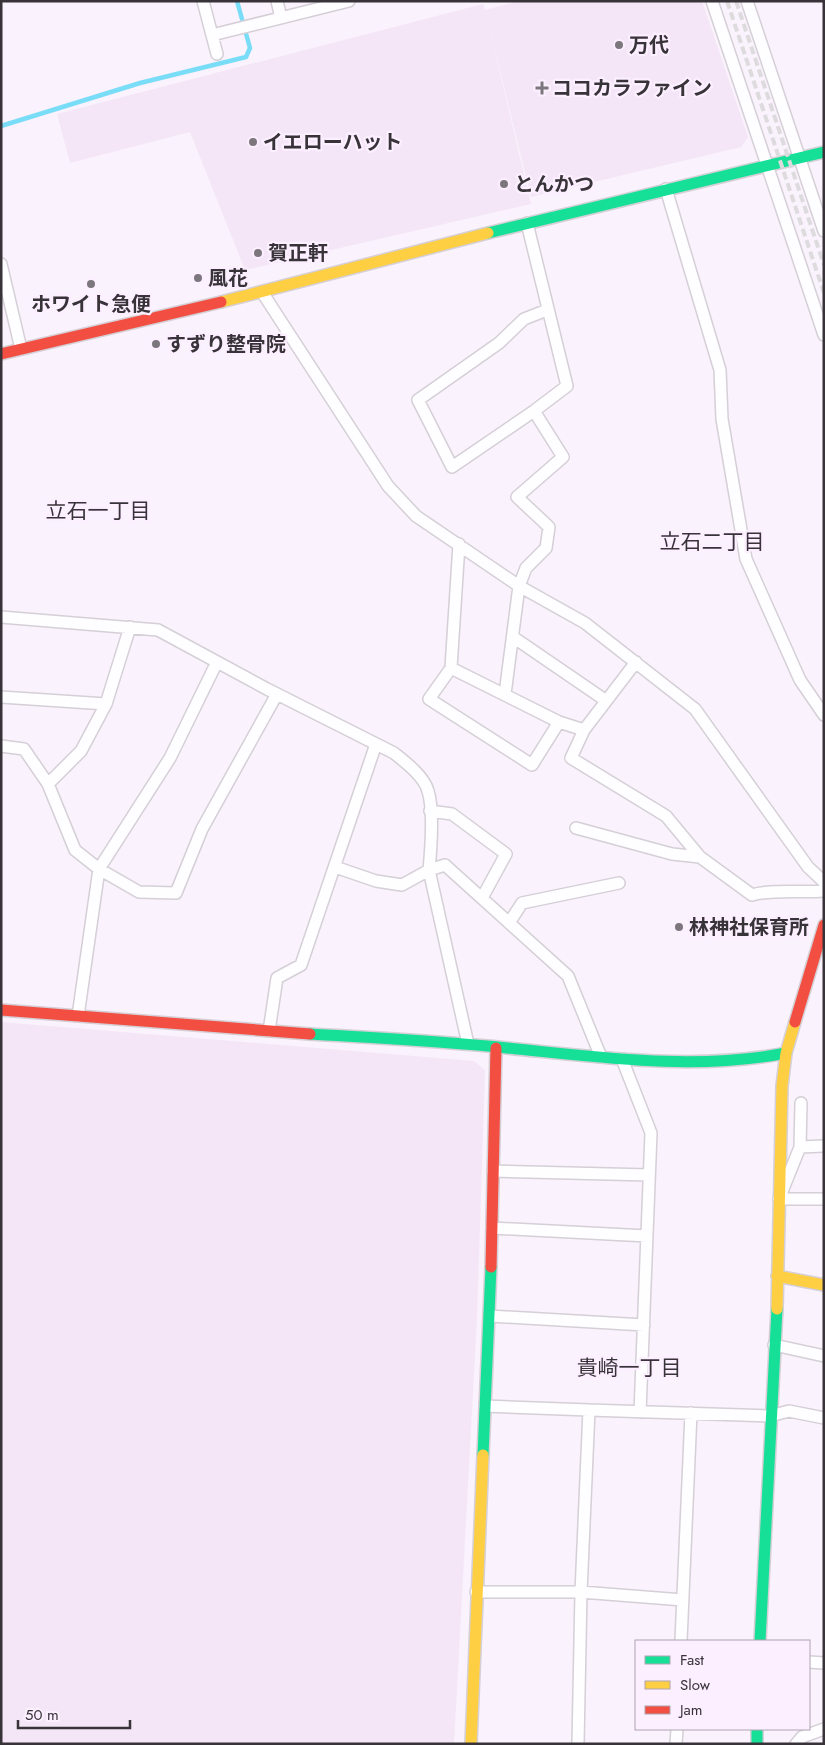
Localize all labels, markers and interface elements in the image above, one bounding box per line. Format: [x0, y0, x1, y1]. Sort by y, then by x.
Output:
place label: 万代 [629, 31, 669, 60]
marker: 万代 [613, 39, 625, 51]
place label: ココカラファイン [552, 74, 712, 103]
marker: ココカラファイン [536, 82, 548, 94]
place label: イエローハット [263, 128, 402, 157]
marker: イエローハット [247, 136, 259, 148]
place label: とんかつ [514, 170, 594, 199]
marker: とんかつ [498, 178, 510, 190]
place label: 賀正軒 [268, 239, 328, 268]
marker: 賀正軒 [252, 247, 264, 259]
place label: 風花 [208, 264, 248, 293]
marker: 風花 [192, 272, 204, 284]
marker: ホワイト急便 [85, 278, 97, 290]
place label: ホワイト急便 [31, 290, 151, 319]
place label: すずり整骨院 [166, 330, 286, 359]
marker: すずり整骨院 [150, 338, 162, 350]
district label: 立石一丁目 [46, 496, 151, 526]
district label: 立石二丁目 [660, 527, 765, 557]
place label: 林神社保育所 [689, 913, 809, 942]
marker: 林神社保育所 [673, 921, 685, 933]
district label: 貴崎一丁目 [577, 1353, 682, 1383]
legend [635, 1640, 810, 1730]
text: Fast [680, 1649, 704, 1671]
text: Slow [680, 1674, 711, 1696]
scale bar [18, 1698, 130, 1730]
text: Jam [678, 1699, 703, 1721]
text: 50 m [25, 1704, 59, 1726]

